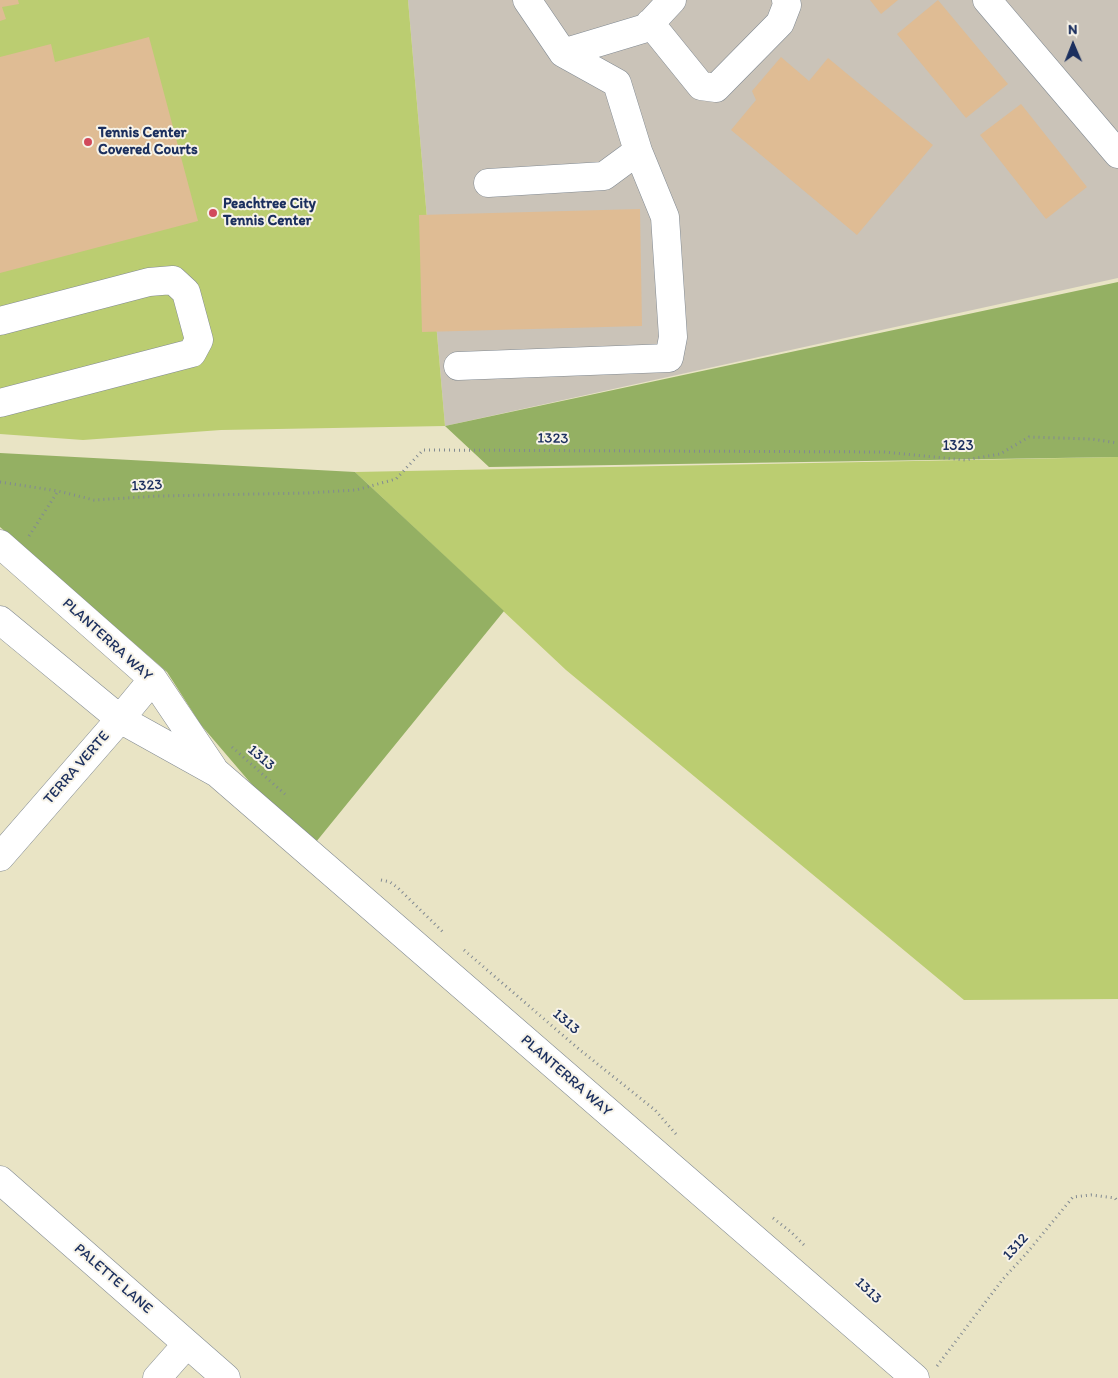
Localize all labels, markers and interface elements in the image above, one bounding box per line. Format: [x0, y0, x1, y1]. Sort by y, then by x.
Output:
north arrow [1048, 20, 1098, 70]
text: N [1068, 21, 1078, 38]
place label: Tennis Center Covered Courts [98, 124, 198, 159]
marker: Tennis Center Covered Courts [82, 136, 94, 148]
place label: Peachtree City Tennis Center [223, 195, 316, 230]
marker: Peachtree City Tennis Center [207, 207, 219, 219]
street label: 1323 [537, 430, 569, 448]
street label: 1323 [942, 437, 974, 455]
street label: 1323 [131, 476, 163, 496]
street label: PLANTERRA WAY [58, 595, 156, 685]
street label: TERRA VERTE [40, 728, 114, 808]
street label: 1313 [244, 741, 278, 775]
street label: 1313 [549, 1005, 583, 1039]
street label: PLANTERRA WAY [517, 1031, 615, 1121]
street label: 1312 [999, 1230, 1033, 1264]
street label: PALETTE LANE [70, 1240, 156, 1318]
street label: 1313 [851, 1274, 885, 1308]

